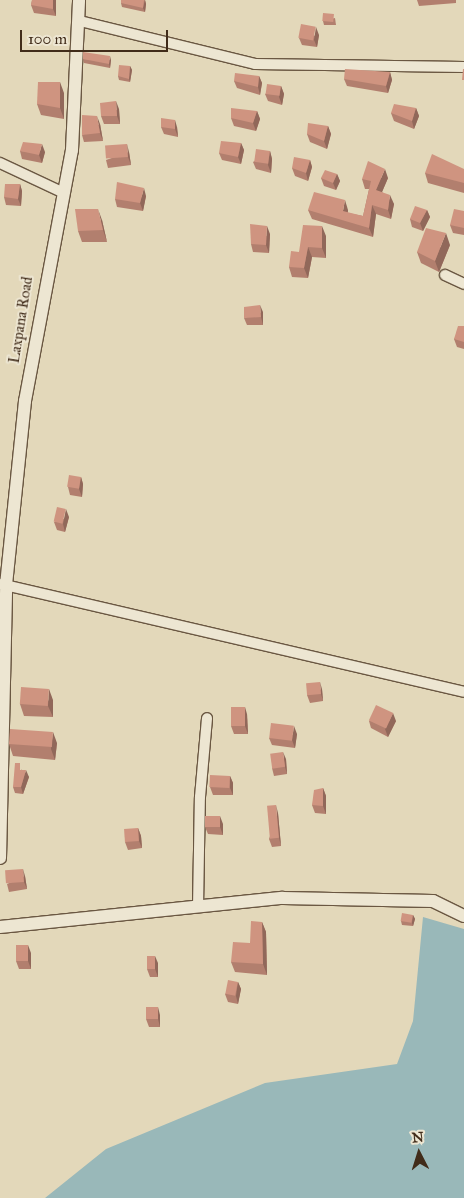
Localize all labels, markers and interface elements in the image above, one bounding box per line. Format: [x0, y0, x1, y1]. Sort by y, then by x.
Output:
scale bar [22, 20, 170, 52]
text: 100 m [28, 30, 67, 48]
street label: Laxpana Road [5, 275, 37, 365]
north arrow [394, 1128, 444, 1178]
text: N [411, 1129, 424, 1147]

